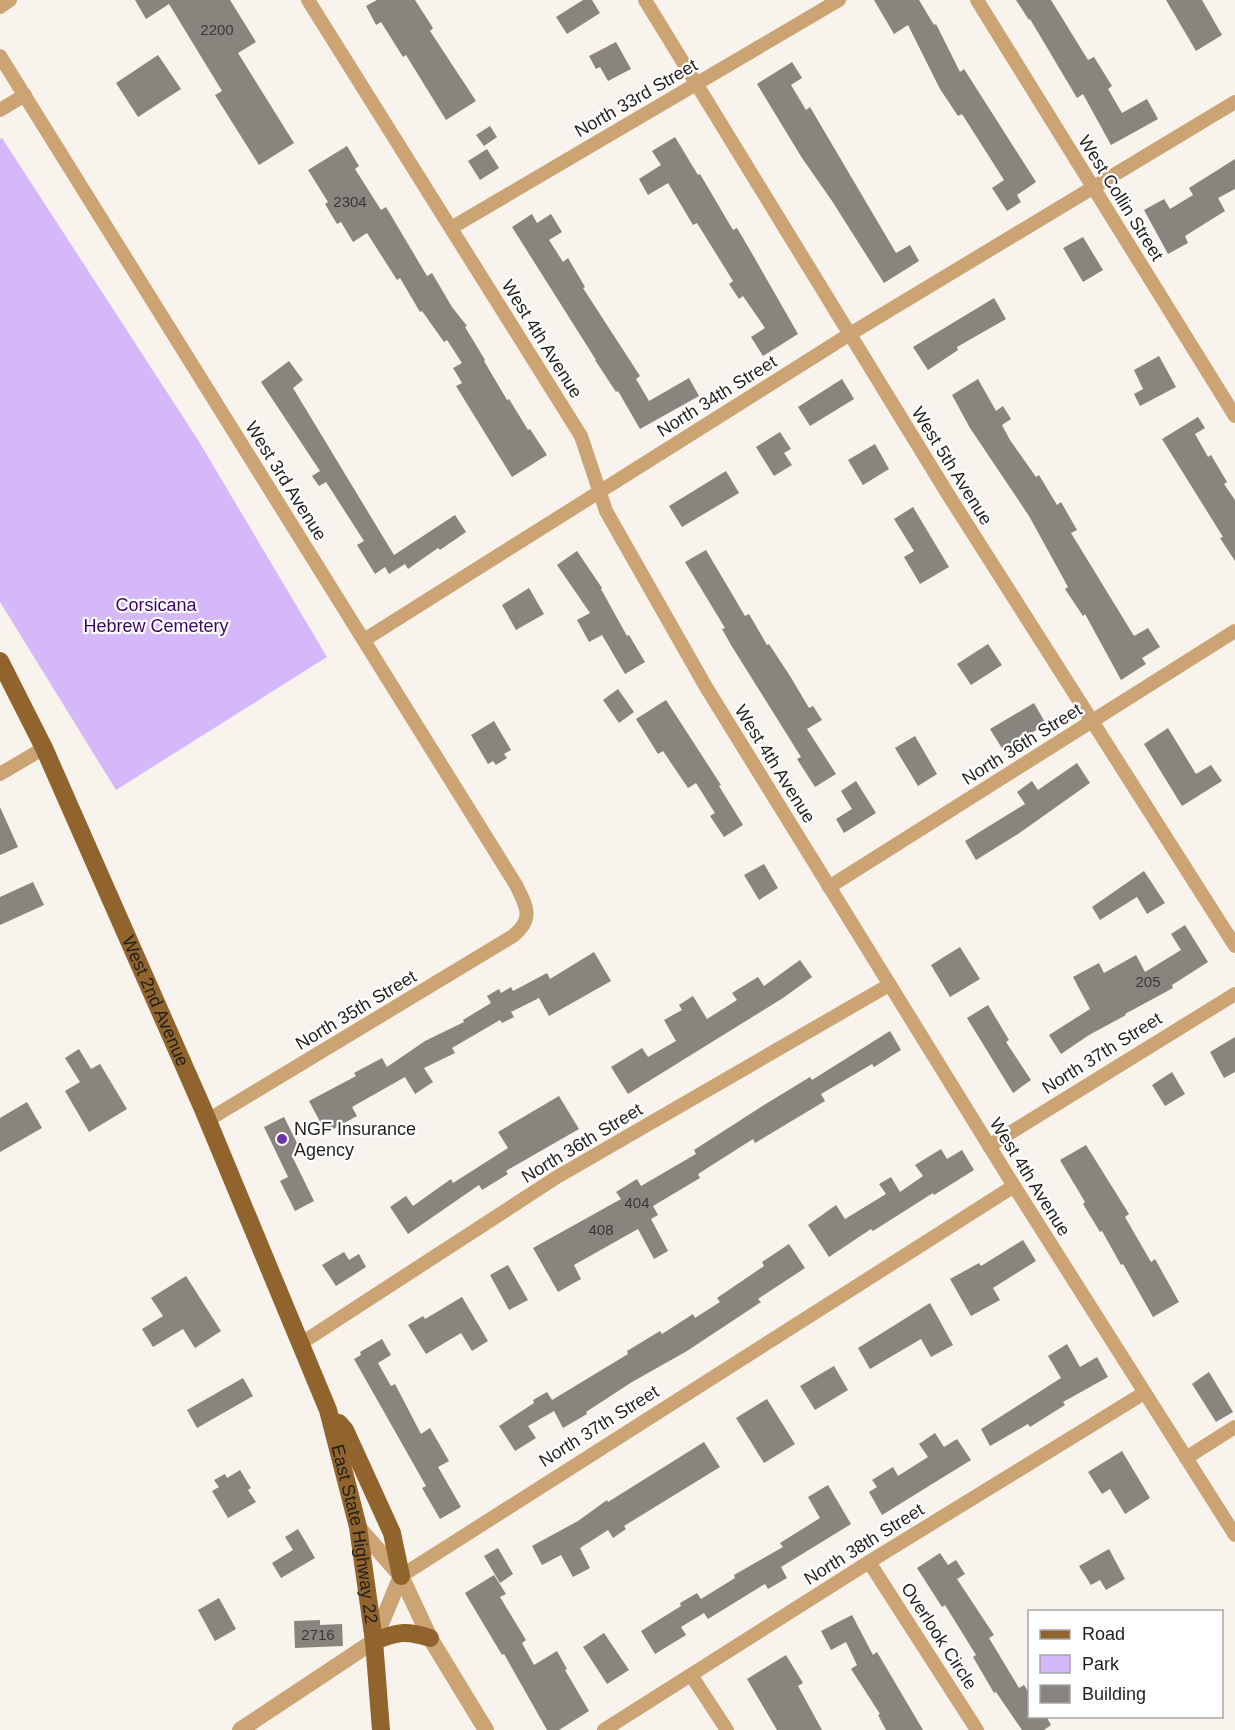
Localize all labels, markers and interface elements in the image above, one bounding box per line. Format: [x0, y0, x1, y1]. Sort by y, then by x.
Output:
house number: 2200 [200, 21, 234, 38]
street label: North 33rd Street [571, 55, 701, 141]
street label: West Collin Street [1074, 132, 1168, 264]
house number: 2304 [333, 193, 367, 210]
street label: West 4th Avenue [498, 276, 586, 402]
street label: North 34th Street [654, 351, 780, 441]
street label: West 5th Avenue [908, 403, 996, 529]
street label: West 3rd Avenue [241, 418, 331, 544]
park label: Corsicana Hebrew Cemetery [83, 595, 229, 636]
street label: North 36th Street [959, 699, 1085, 789]
street label: West 4th Avenue [731, 701, 819, 827]
street label: West 2nd Avenue [118, 933, 193, 1069]
street label: North 35th Street [292, 966, 420, 1054]
house number: 205 [1135, 973, 1161, 990]
street label: North 37th Street [1039, 1008, 1165, 1098]
street label: North 36th Street [518, 1099, 646, 1187]
street label: West 4th Avenue [986, 1114, 1074, 1240]
place label: NGF Insurance Agency [294, 1119, 416, 1160]
marker: NGF Insurance Agency [275, 1132, 289, 1146]
house number: 404 [624, 1194, 650, 1211]
house number: 408 [588, 1221, 614, 1238]
street label: North 37th Street [536, 1381, 662, 1471]
street label: East State Highway 22 [327, 1442, 381, 1625]
street label: North 38th Street [801, 1499, 927, 1589]
street label: Overlook Circle [897, 1579, 981, 1693]
legend [1028, 1610, 1223, 1718]
text: Road [1082, 1624, 1125, 1644]
house number: 2716 [301, 1626, 335, 1643]
text: Park [1082, 1654, 1120, 1674]
text: Building [1082, 1684, 1146, 1704]

